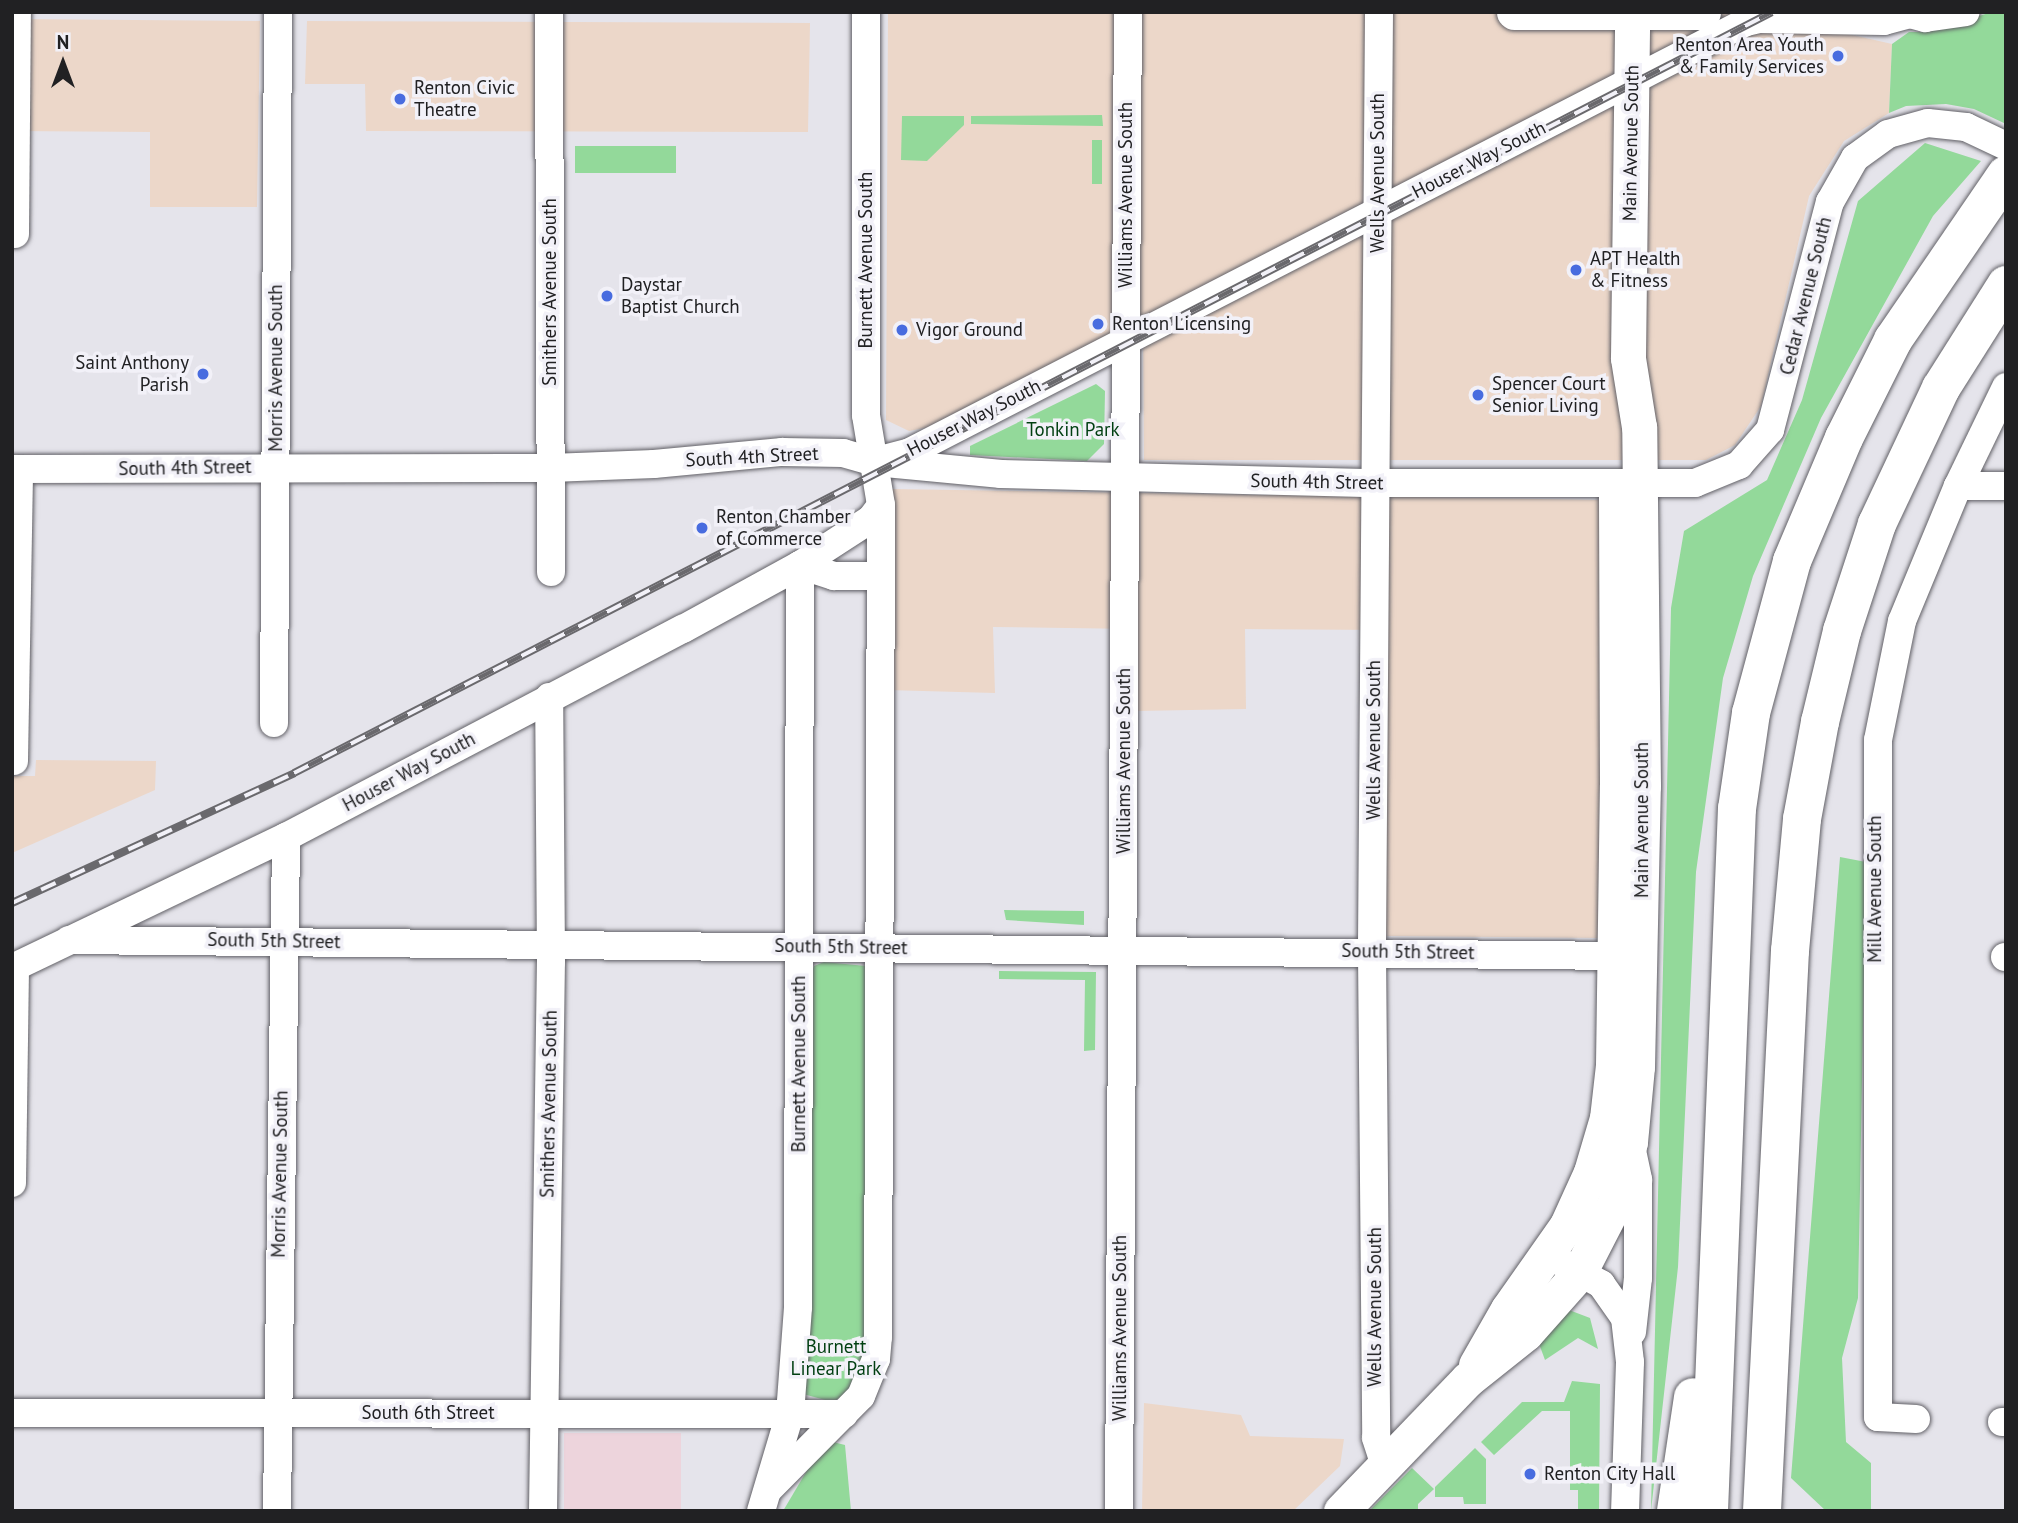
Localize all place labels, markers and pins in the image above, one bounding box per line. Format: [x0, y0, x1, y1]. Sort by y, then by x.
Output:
place label: Renton Area Youth & Family Services [1674, 34, 1824, 78]
marker: Renton Area Youth & Family Services [1830, 48, 1846, 64]
place label: Renton Civic Theatre [414, 77, 515, 121]
marker: Renton Civic Theatre [392, 91, 408, 107]
place label: APT Health & Fitness [1590, 248, 1681, 292]
marker: APT Health & Fitness [1568, 262, 1584, 278]
place label: Daystar Baptist Church [621, 274, 740, 318]
marker: Daystar Baptist Church [599, 288, 615, 304]
place label: Renton Licensing [1112, 313, 1251, 335]
marker: Renton Licensing [1090, 316, 1106, 332]
place label: Vigor Ground [916, 319, 1023, 341]
marker: Vigor Ground [894, 322, 910, 338]
place label: Saint Anthony Parish [75, 352, 189, 396]
marker: Saint Anthony Parish [195, 366, 211, 382]
place label: Spencer Court Senior Living [1492, 373, 1606, 417]
marker: Spencer Court Senior Living [1470, 387, 1486, 403]
place label: Renton Chamber of Commerce [716, 506, 851, 550]
marker: Renton Chamber of Commerce [694, 520, 710, 536]
place label: Renton City Hall [1544, 1463, 1676, 1485]
marker: Renton City Hall [1522, 1466, 1538, 1482]

